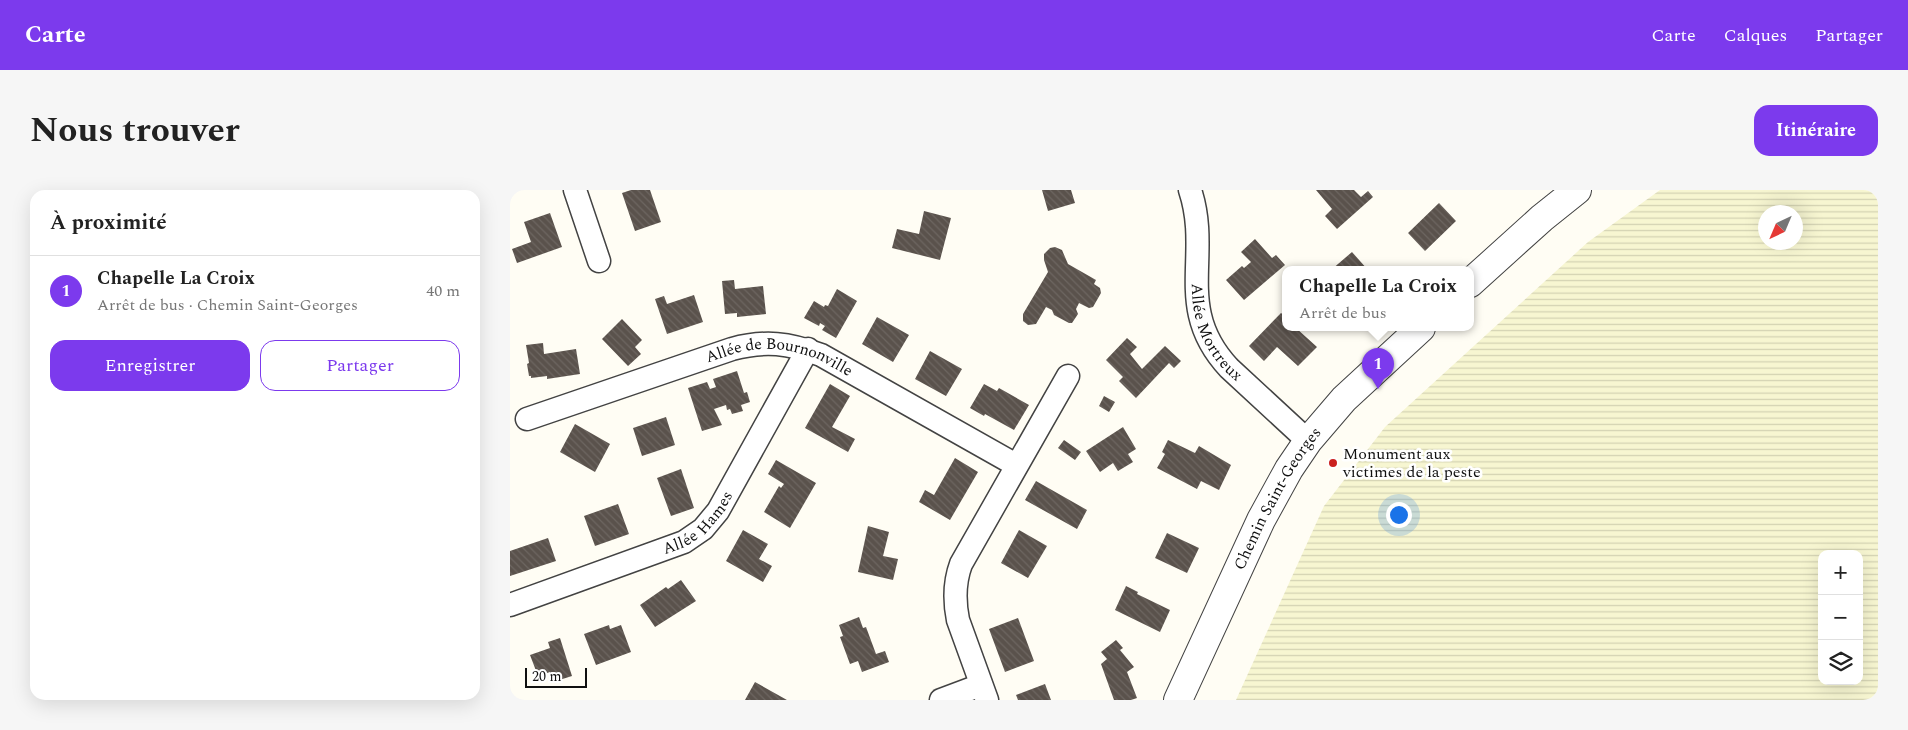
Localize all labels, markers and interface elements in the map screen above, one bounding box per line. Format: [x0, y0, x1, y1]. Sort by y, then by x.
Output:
text: Carte [25, 17, 86, 53]
text: Carte [1652, 22, 1696, 49]
text: Calques [1724, 22, 1787, 49]
text: Partager [1815, 22, 1883, 49]
text: Nous trouver [30, 104, 240, 157]
button: Itinéraire [1754, 105, 1878, 156]
north arrow [1758, 205, 1803, 250]
text: À proximité [50, 207, 167, 239]
text: Chapelle La Croix [97, 264, 255, 293]
popup [1282, 266, 1474, 331]
text: Chapelle La Croix [1299, 272, 1457, 301]
text: 1 [62, 279, 70, 303]
text: 40 m [426, 279, 460, 303]
street label: Allée Mortreux [1185, 283, 1248, 387]
text: Arrêt de bus · Chemin Saint-Georges [97, 293, 358, 317]
text: Arrêt de bus [1299, 301, 1387, 325]
street label: Allée de Bournonville [702, 332, 857, 383]
button: Enregistrer [50, 340, 250, 391]
button: Partager [260, 340, 460, 391]
pin: 1 [1362, 348, 1394, 389]
street label: Chemin Saint-Georges [1228, 421, 1327, 574]
place label: Monument aux victimes de la peste [1342, 442, 1481, 484]
marker: Monument aux victimes de la peste [1327, 457, 1339, 469]
street label: Allée Hames [659, 486, 739, 561]
your location [1386, 502, 1412, 528]
map controls [1818, 550, 1863, 685]
button: + [1818, 550, 1863, 595]
button: − [1818, 595, 1863, 640]
button: layers [1818, 640, 1863, 685]
scale bar [525, 665, 588, 688]
text: 20 m [532, 666, 562, 687]

